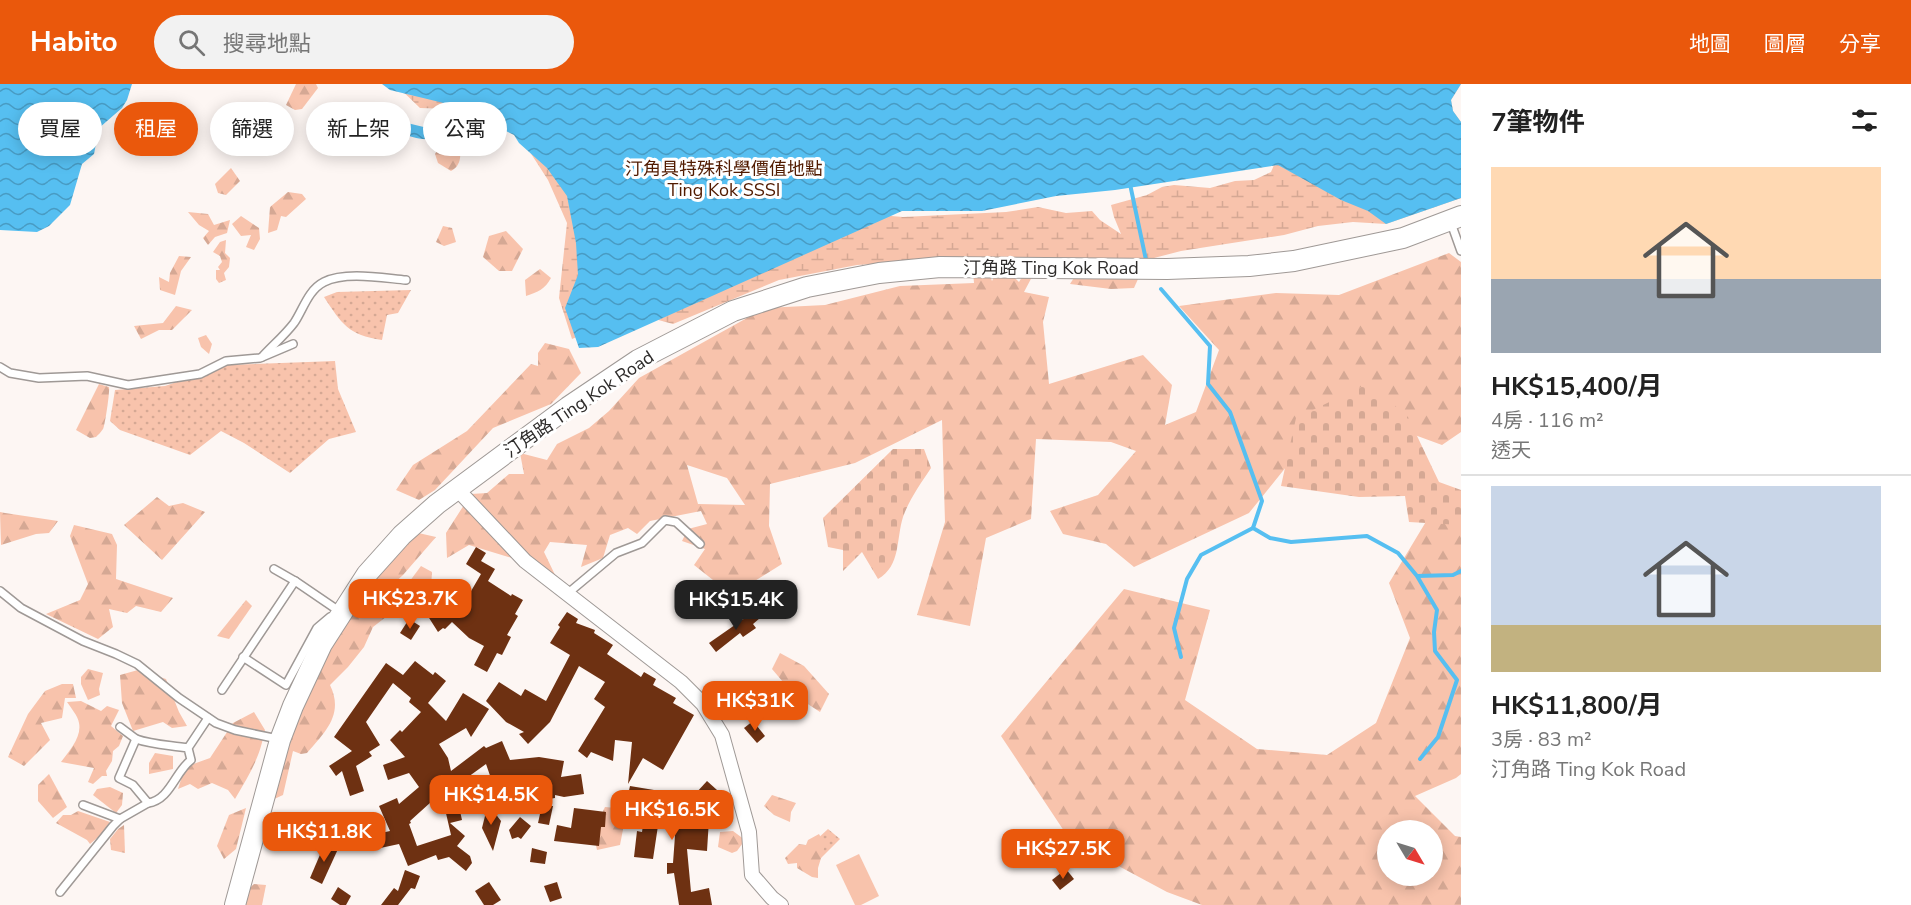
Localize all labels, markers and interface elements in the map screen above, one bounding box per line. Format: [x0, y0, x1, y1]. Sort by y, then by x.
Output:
search box [154, 15, 574, 69]
text: Habito [30, 23, 118, 61]
icon: search [175, 26, 208, 59]
text: 搜尋地點 [223, 29, 311, 59]
text: 地圖 [1689, 30, 1731, 58]
text: 圖層 [1764, 30, 1806, 58]
text: 分享 [1839, 30, 1881, 58]
chip: 買屋 [18, 102, 102, 156]
chip: 租屋 [114, 102, 198, 156]
chip: 篩選 [210, 102, 294, 156]
chip: 新上架 [306, 102, 411, 156]
chip: 公寓 [423, 102, 507, 156]
icon: filters [1848, 104, 1881, 137]
text: 7筆物件 [1491, 105, 1585, 140]
park label: 汀角具特殊科學價值地點 Ting Kok SSSI [625, 157, 823, 202]
icon: home [1632, 206, 1740, 314]
street label: 汀角路 Ting Kok Road [963, 256, 1139, 280]
street label: 汀角路 Ting Kok Road [500, 345, 658, 463]
text: HK$15,400/月 [1491, 369, 1663, 404]
text: 4房 · 116 m² [1491, 407, 1604, 434]
text: 透天 [1491, 437, 1531, 464]
icon: home [1632, 525, 1740, 633]
pin: HK$23.7K [348, 579, 472, 630]
pin: HK$15.4K [674, 580, 798, 631]
text: HK$23.7K [363, 585, 457, 612]
text: HK$15.4K [689, 586, 783, 613]
pin: HK$31K [706, 681, 804, 732]
text: HK$31K [716, 687, 794, 714]
text: HK$11,800/月 [1491, 688, 1663, 723]
text: 3房 · 83 m² [1491, 726, 1592, 753]
text: 汀角路 Ting Kok Road [1491, 756, 1686, 783]
pin: HK$14.5K [429, 775, 553, 826]
text: HK$14.5K [444, 781, 538, 808]
pin: HK$16.5K [610, 790, 734, 841]
text: HK$16.5K [625, 796, 719, 823]
pin: HK$11.8K [262, 812, 386, 863]
text: HK$11.8K [277, 818, 371, 845]
north arrow [1377, 820, 1443, 886]
map controls [1377, 820, 1443, 886]
pin: HK$27.5K [1001, 829, 1125, 880]
text: HK$27.5K [1016, 835, 1110, 862]

